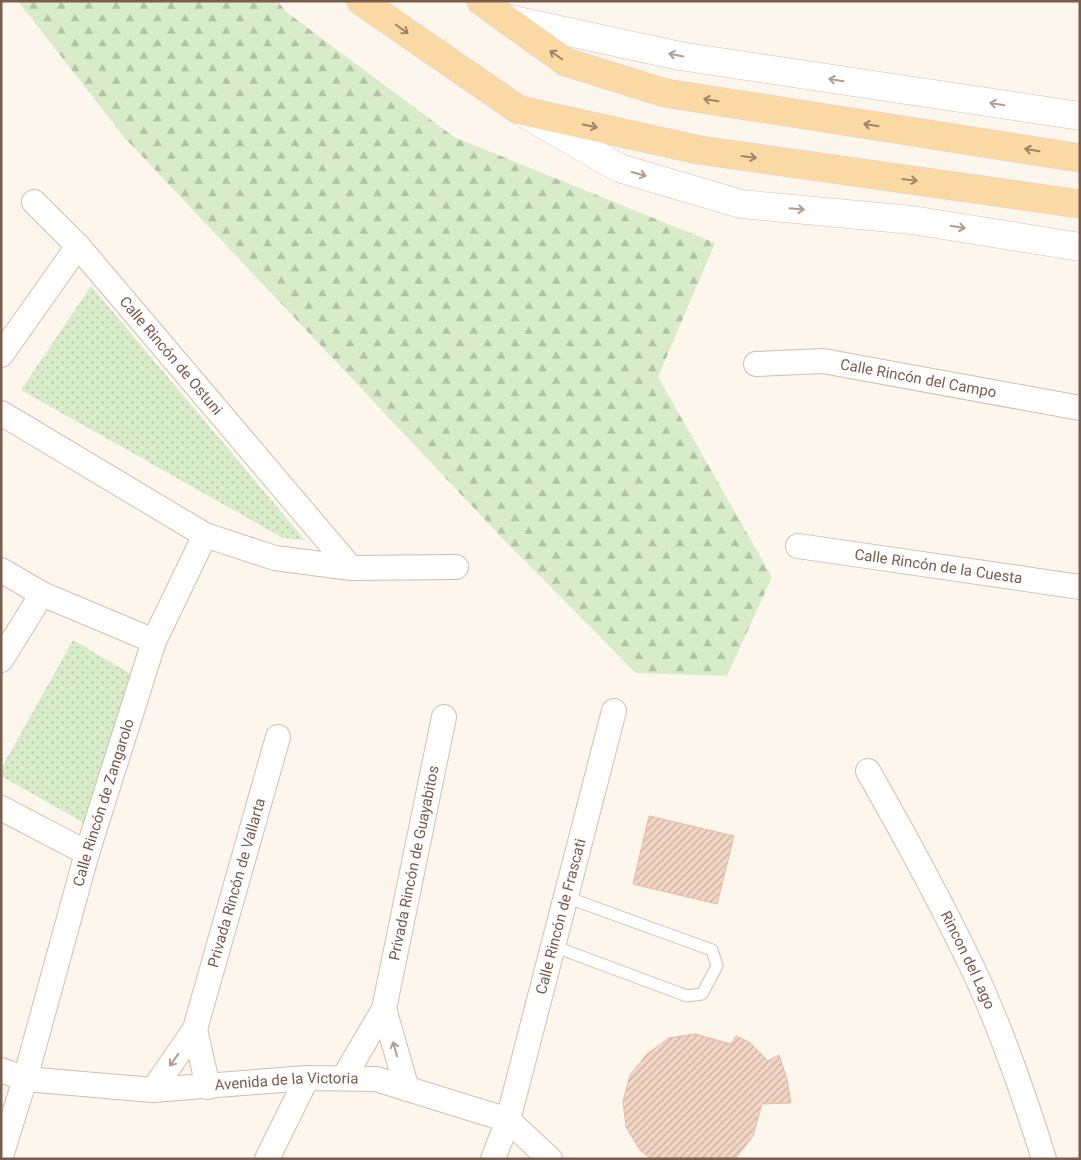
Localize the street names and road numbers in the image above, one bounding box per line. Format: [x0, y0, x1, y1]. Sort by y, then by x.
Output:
street label: Calle Rincón de Ostuni [116, 293, 226, 419]
street label: Calle Rincón del Campo [839, 355, 998, 402]
street label: Calle Rincón de la Cuesta [854, 545, 1024, 588]
street label: Calle Rincón de Zangarolo [69, 717, 138, 888]
street label: Privada Rincón de Guayabitos [385, 764, 443, 962]
street label: Privada Rincón de Vallarta [204, 796, 269, 970]
street label: Calle Rincón de Frascati [532, 837, 590, 996]
street label: Rincon del Lago [937, 908, 999, 1012]
street label: Avenida de la Victoria [214, 1069, 359, 1094]

